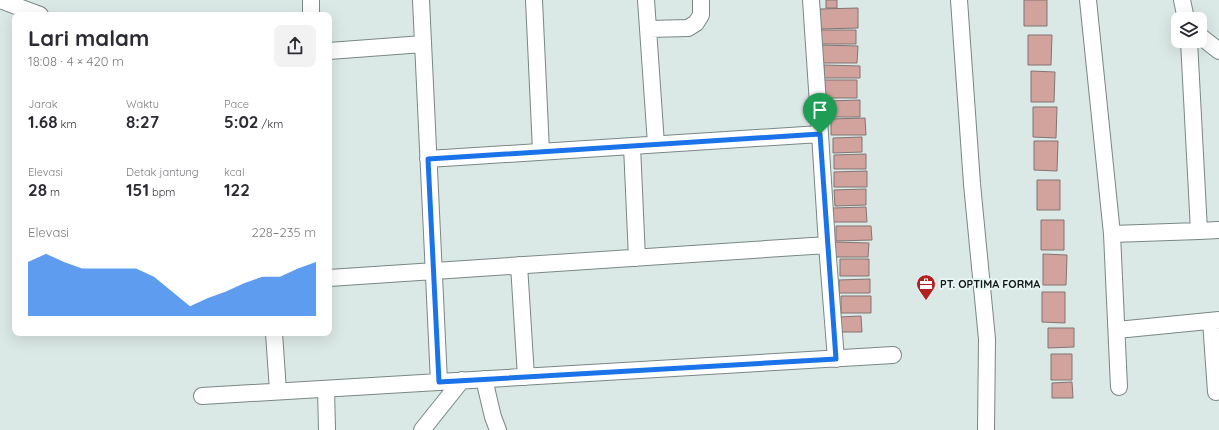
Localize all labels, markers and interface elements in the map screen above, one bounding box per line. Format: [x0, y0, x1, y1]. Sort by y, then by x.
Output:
map controls [1171, 12, 1207, 48]
button: layers [1171, 12, 1207, 48]
text: Lari malam [28, 24, 149, 52]
button: share [274, 25, 316, 67]
text: 18:08 · 4 × 420 m [28, 53, 124, 69]
pin [803, 93, 837, 134]
text: Jarak [28, 97, 58, 111]
text: Waktu [126, 97, 159, 111]
text: Pace [224, 97, 249, 111]
icon: arrive [809, 99, 831, 121]
text: 1.68 [28, 111, 58, 132]
text: 8:27 [126, 111, 159, 132]
text: 5:02 [224, 111, 259, 132]
text: km [58, 117, 77, 131]
text: /km [259, 117, 283, 131]
text: Elevasi [28, 165, 63, 179]
text: Detak jantung [126, 165, 199, 179]
text: kcal [224, 165, 245, 179]
text: 28 [28, 179, 47, 200]
text: 151 [126, 179, 149, 200]
text: 122 [224, 179, 250, 200]
text: m [47, 185, 60, 199]
text: bpm [149, 185, 175, 199]
text: Elevasi [28, 224, 69, 240]
text: 228–235 m [251, 224, 316, 240]
office icon: PT. OPTIMA FORMA [915, 273, 937, 301]
place label: PT. OPTIMA FORMA [940, 277, 1040, 291]

